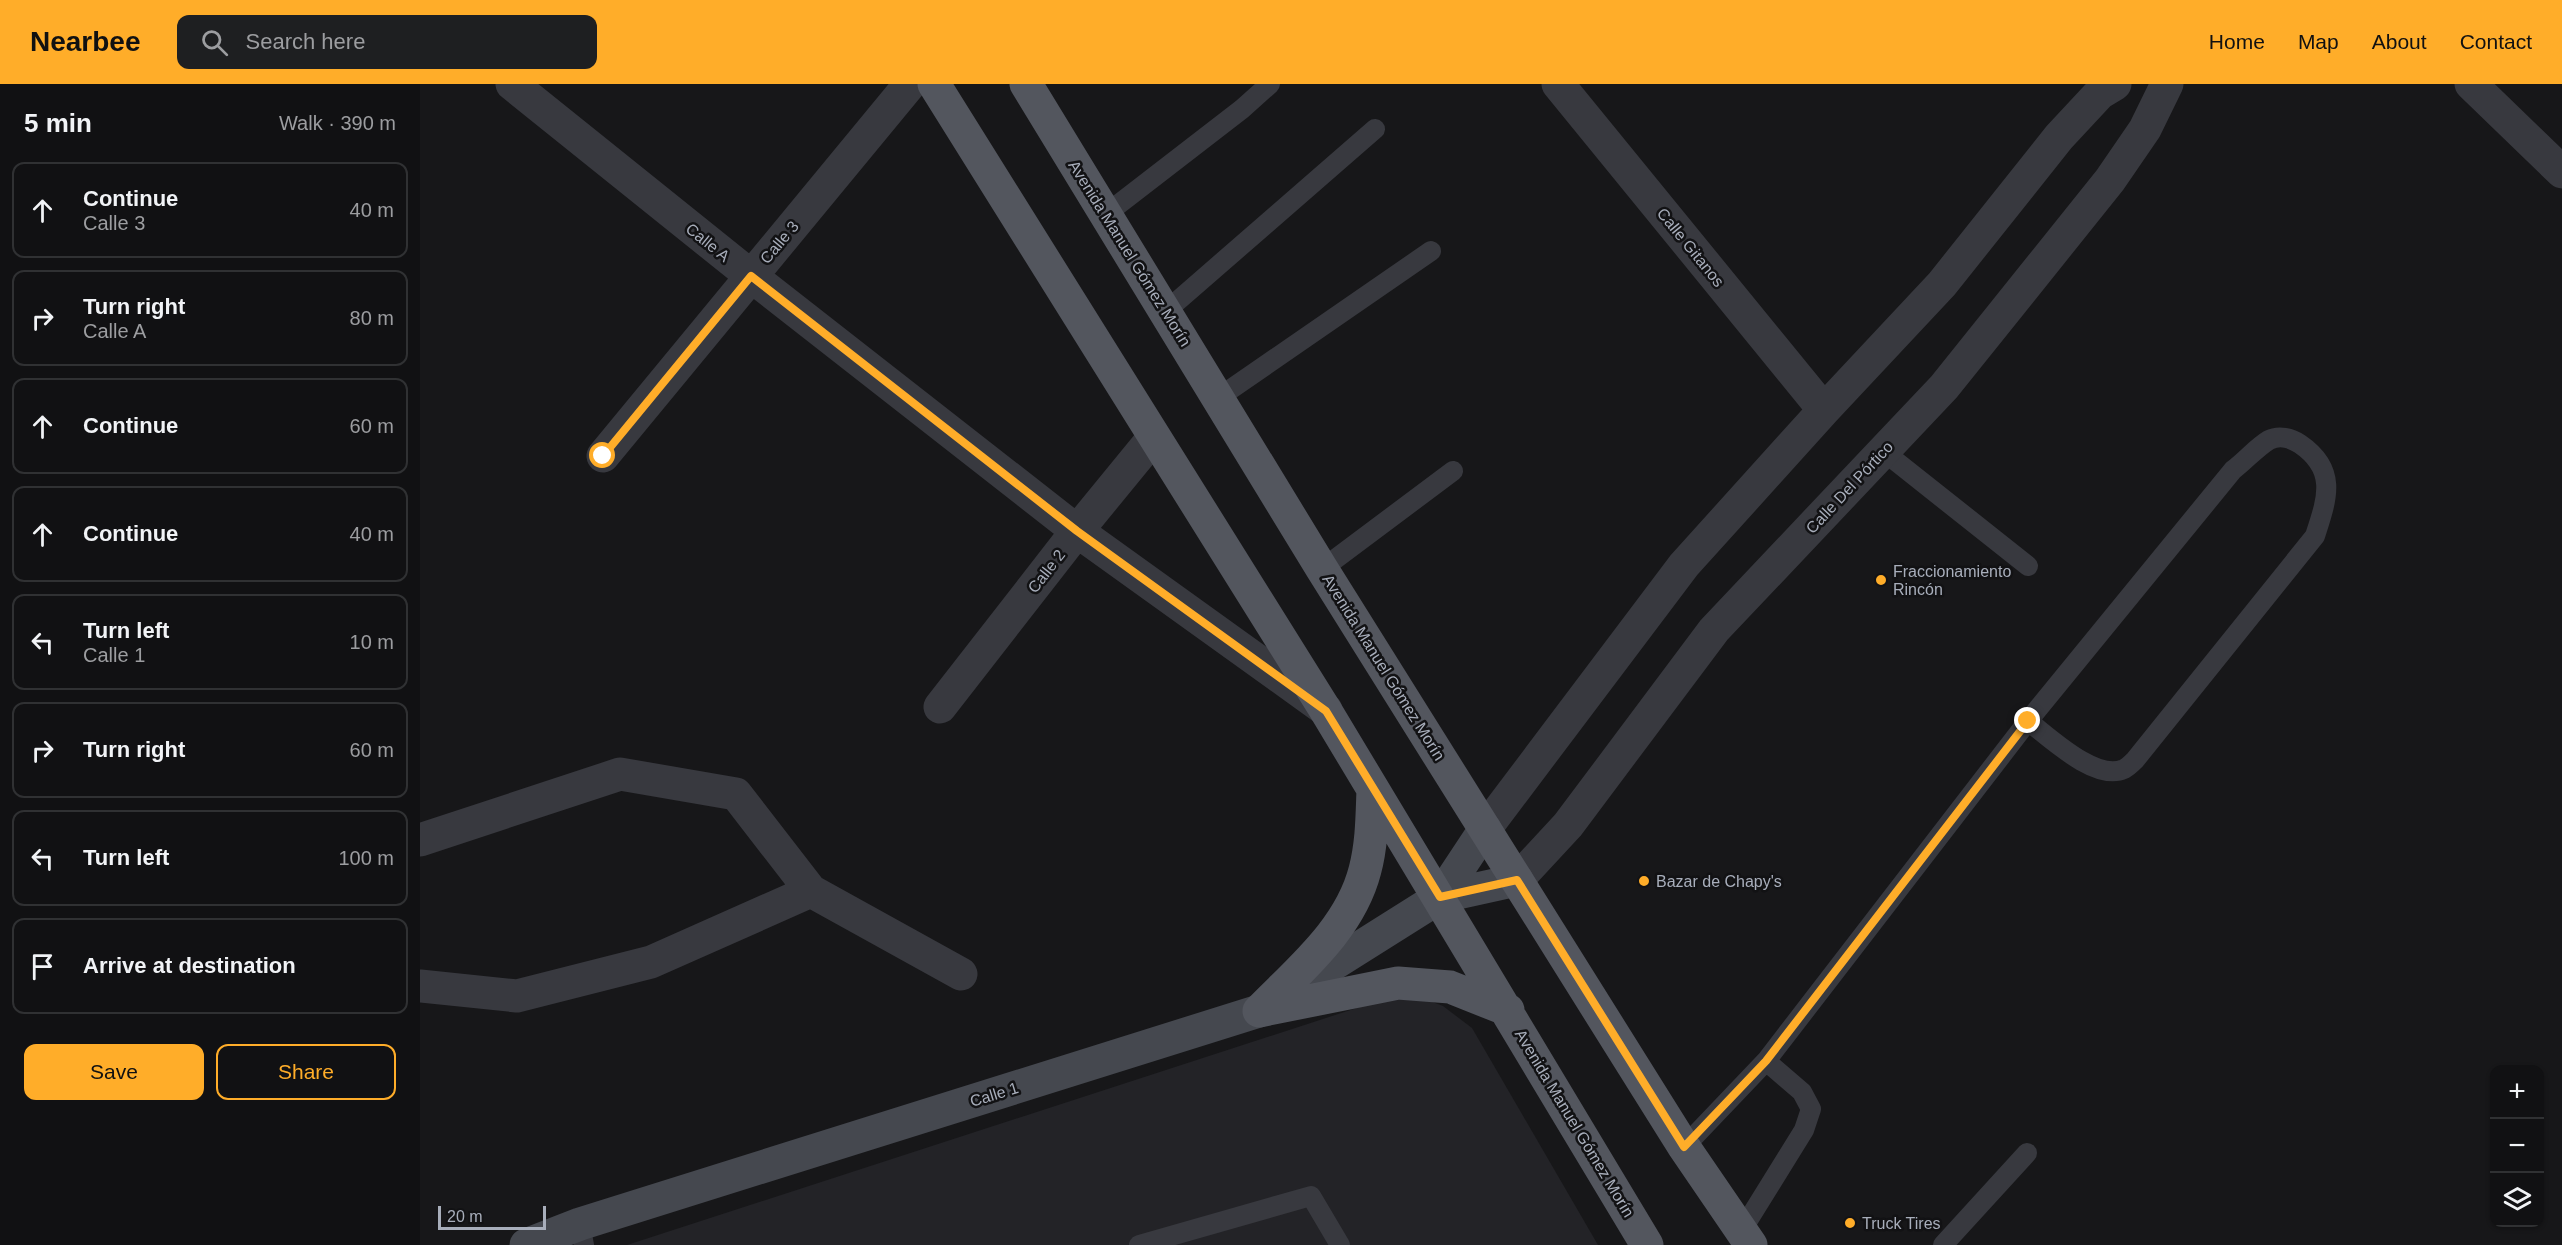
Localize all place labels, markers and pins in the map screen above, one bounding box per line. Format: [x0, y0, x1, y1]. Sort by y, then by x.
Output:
place label: Fraccionamiento Rincón [1893, 563, 2011, 598]
marker: Fraccionamiento Rincón [1874, 573, 1888, 587]
place label: Bazar de Chapy's [1656, 873, 1782, 890]
marker: Bazar de Chapy's [1637, 874, 1651, 888]
place label: Truck Tires [1862, 1215, 1941, 1232]
marker: Truck Tires [1843, 1216, 1857, 1230]

